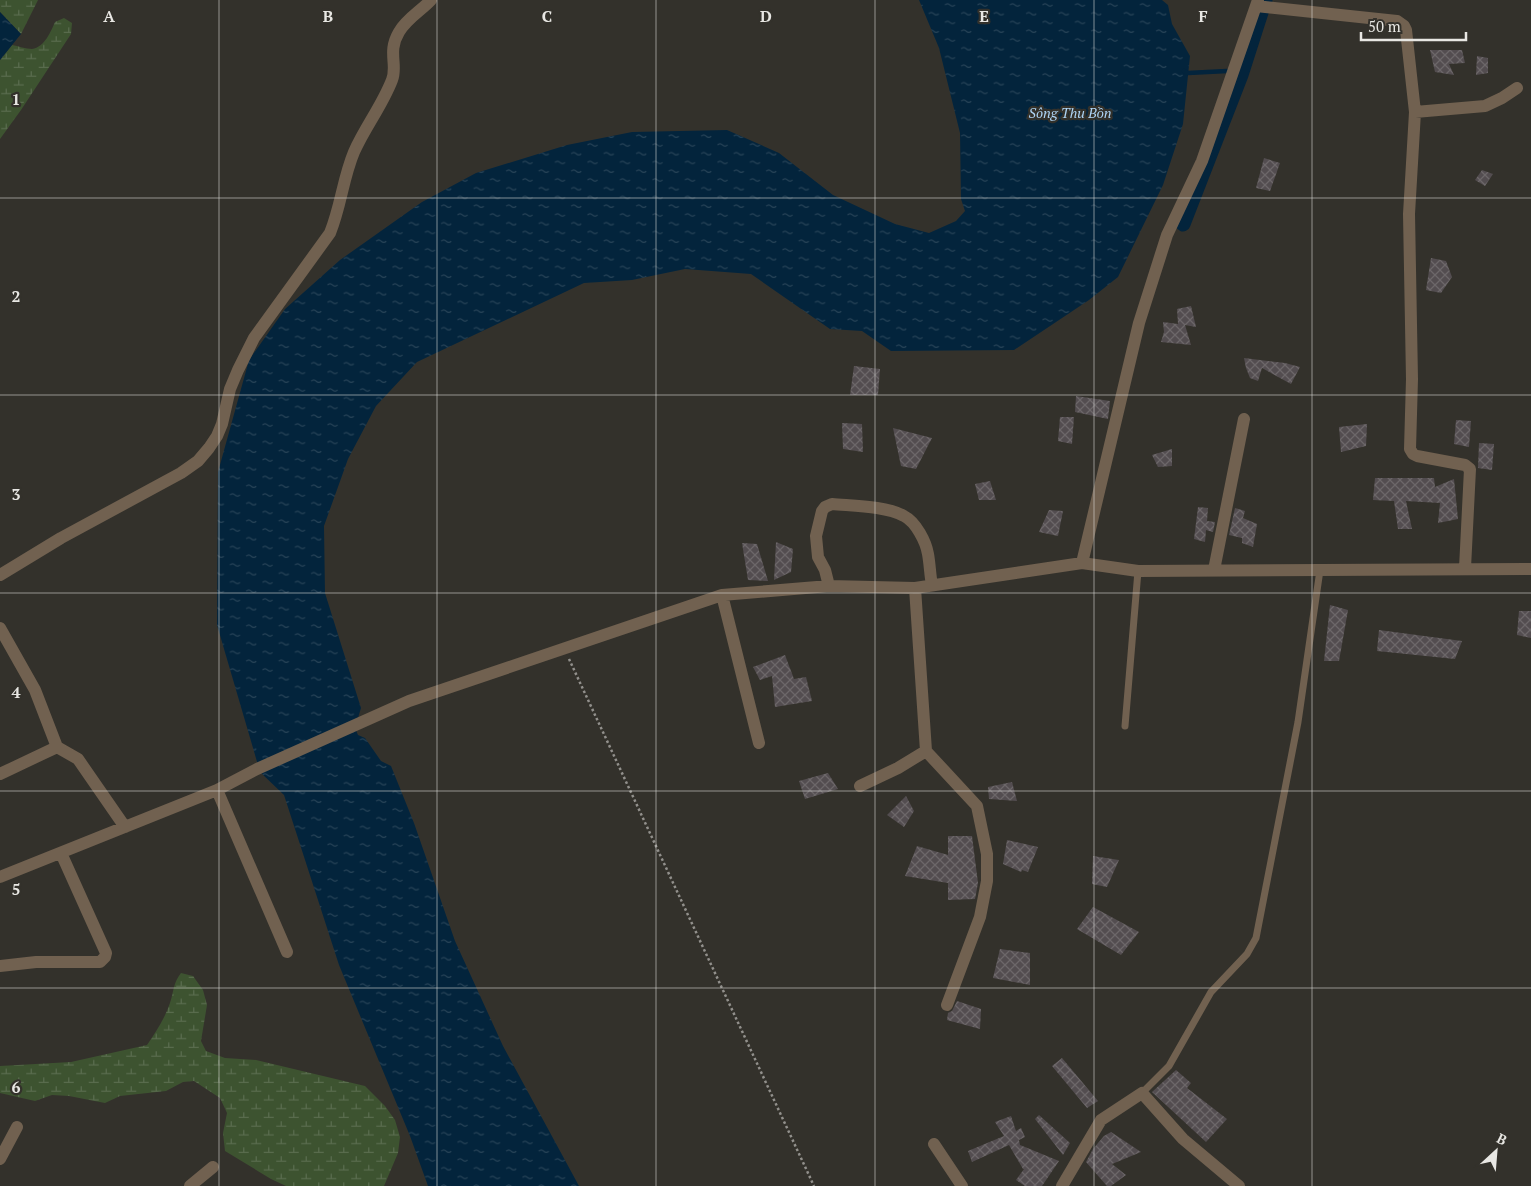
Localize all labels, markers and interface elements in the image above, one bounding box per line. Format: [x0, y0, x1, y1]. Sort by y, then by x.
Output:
text: A [103, 5, 115, 27]
text: B [323, 5, 333, 27]
text: C [542, 5, 552, 27]
text: D [760, 5, 772, 27]
text: E [979, 5, 989, 27]
text: F [1198, 5, 1208, 27]
scale bar [1361, 10, 1466, 42]
text: 50 m [1368, 16, 1401, 36]
text: 1 [11, 88, 21, 110]
water label: Sông Thu Bồn [1029, 103, 1111, 122]
text: 2 [11, 285, 21, 307]
text: 3 [11, 483, 21, 505]
text: 4 [11, 681, 21, 703]
text: 5 [11, 878, 21, 900]
text: 6 [11, 1076, 21, 1098]
north arrow [1471, 1126, 1521, 1176]
text: B [1494, 1128, 1510, 1149]

